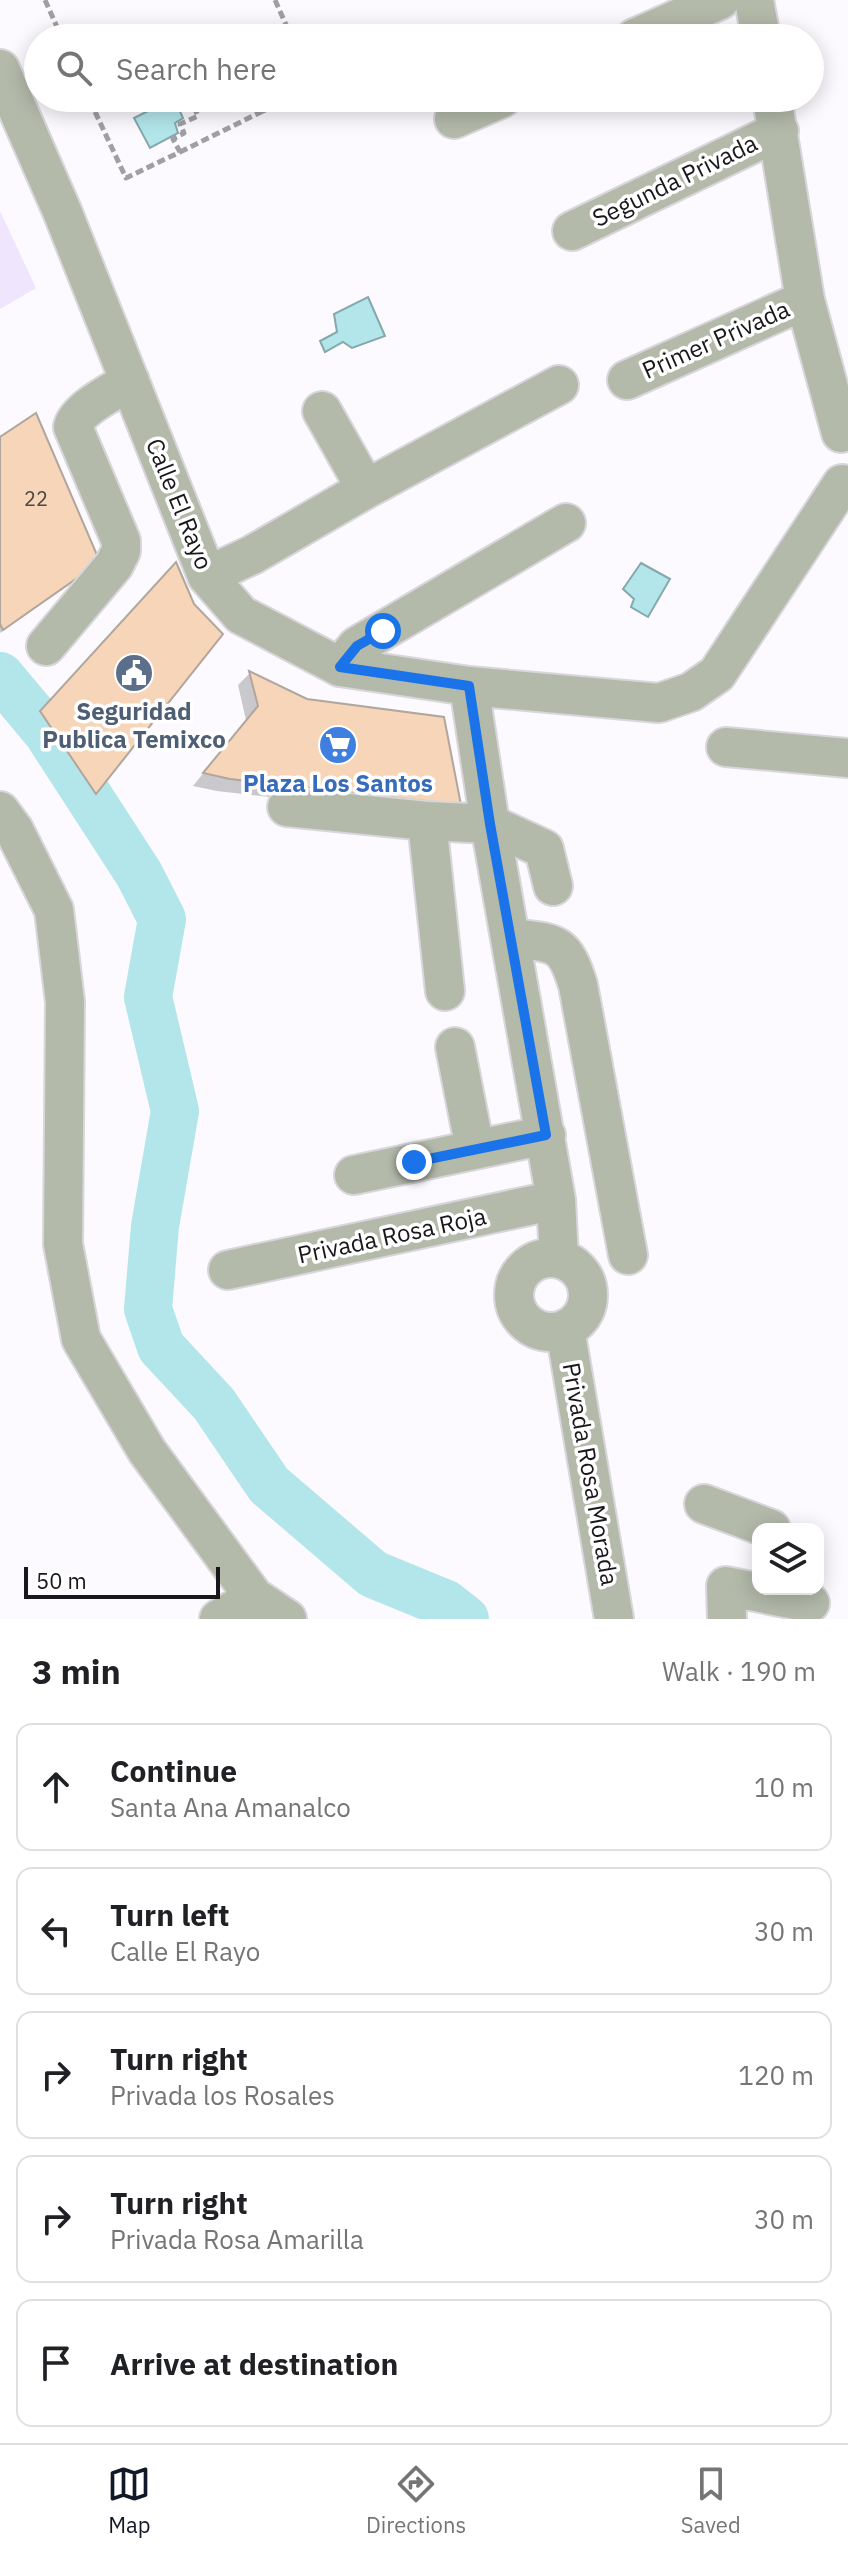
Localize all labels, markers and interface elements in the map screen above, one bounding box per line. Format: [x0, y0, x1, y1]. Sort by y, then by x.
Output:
search box [24, 24, 824, 112]
icon: search [52, 46, 96, 90]
text: Search here [116, 49, 277, 88]
street label: Segunda Privada [587, 126, 762, 234]
street label: Primer Privada [637, 292, 794, 386]
street label: Calle El Rayo [139, 433, 221, 574]
house number: 22 [24, 485, 48, 512]
route start [365, 613, 401, 649]
public building icon: Seguridad Publica Temixco [113, 652, 155, 694]
place label: Seguridad Publica Temixco [42, 695, 226, 755]
supermarket icon: Plaza Los Santos [317, 724, 359, 766]
place label: Plaza Los Santos [243, 767, 433, 799]
route end [396, 1144, 432, 1180]
street label: Privada Rosa Roja [295, 1199, 489, 1271]
street label: Privada Rosa Morada [556, 1360, 626, 1588]
map controls [752, 1523, 824, 1595]
button: layers [752, 1523, 824, 1595]
scale bar [24, 1563, 220, 1599]
text: 50 m [36, 1566, 87, 1595]
text: 3 min [32, 1649, 121, 1693]
text: Walk · 190 m [662, 1654, 816, 1688]
text: Continue [110, 1751, 237, 1790]
icon: ahead [34, 1765, 78, 1809]
text: 10 m [754, 1770, 814, 1804]
text: Santa Ana Amanalco [110, 1790, 351, 1824]
text: Turn left [110, 1895, 229, 1934]
icon: left [34, 1909, 78, 1953]
text: 30 m [754, 1914, 814, 1948]
text: Calle El Rayo [110, 1934, 260, 1968]
text: Turn right [110, 2039, 248, 2078]
icon: right [34, 2053, 78, 2097]
text: 120 m [738, 2058, 814, 2092]
text: Privada los Rosales [110, 2078, 335, 2112]
text: Turn right [110, 2183, 248, 2222]
icon: right [34, 2197, 78, 2241]
text: 30 m [754, 2202, 814, 2236]
text: Privada Rosa Amarilla [110, 2222, 364, 2256]
icon: arrive [34, 2341, 78, 2385]
text: Arrive at destination [110, 2344, 398, 2383]
tab: Map [107, 2462, 151, 2539]
tab: Directions [366, 2462, 466, 2539]
tab: Saved [681, 2462, 741, 2539]

